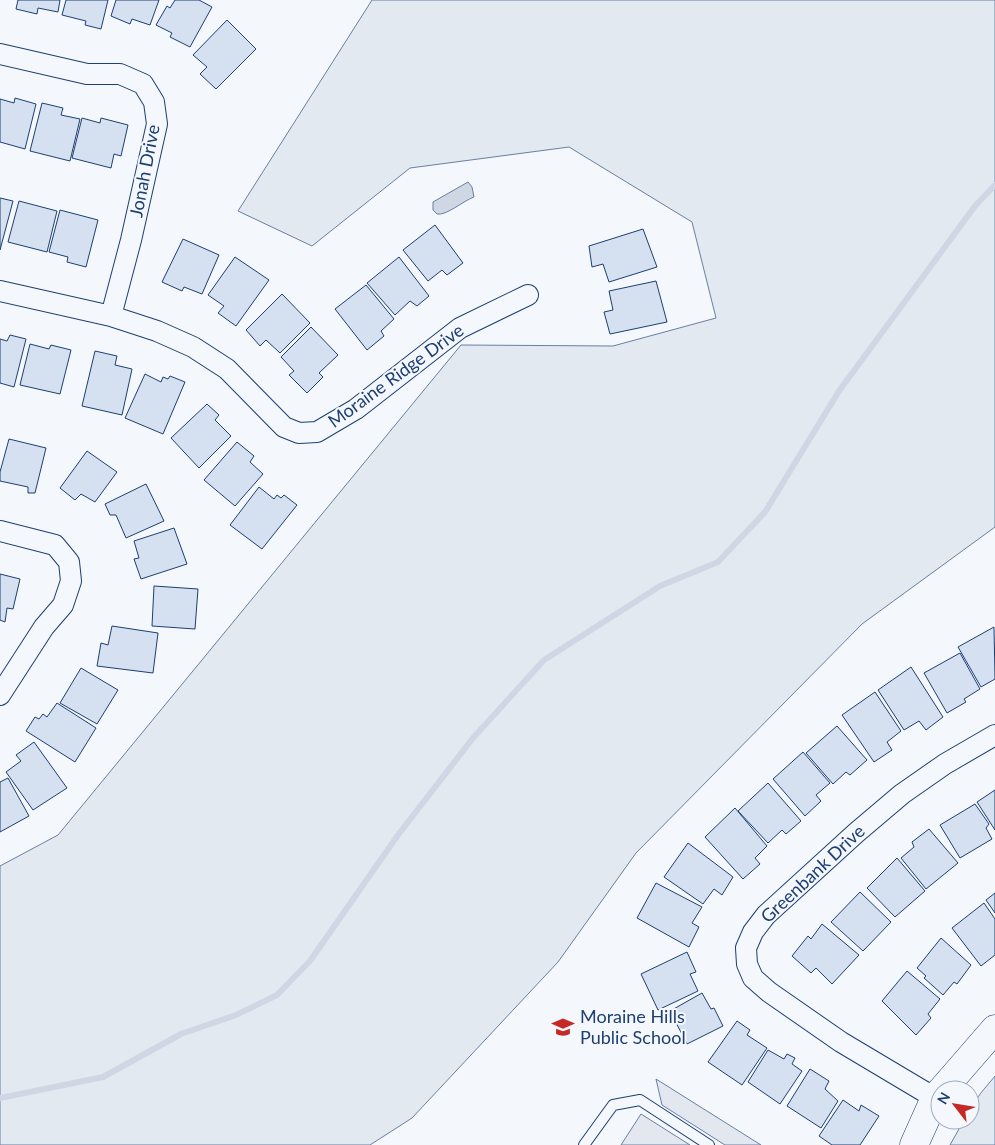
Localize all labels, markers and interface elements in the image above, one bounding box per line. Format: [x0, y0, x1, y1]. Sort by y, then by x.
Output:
street label: Jonah Drive [124, 123, 164, 219]
street label: Moraine Ridge Drive [323, 319, 468, 432]
street label: Greenbank Drive [756, 820, 869, 927]
place label: Moraine Hills Public School [580, 1005, 686, 1048]
school or university icon: Moraine Hills Public School [550, 1014, 576, 1040]
north arrow [930, 1080, 980, 1130]
text: N [933, 1089, 953, 1107]

